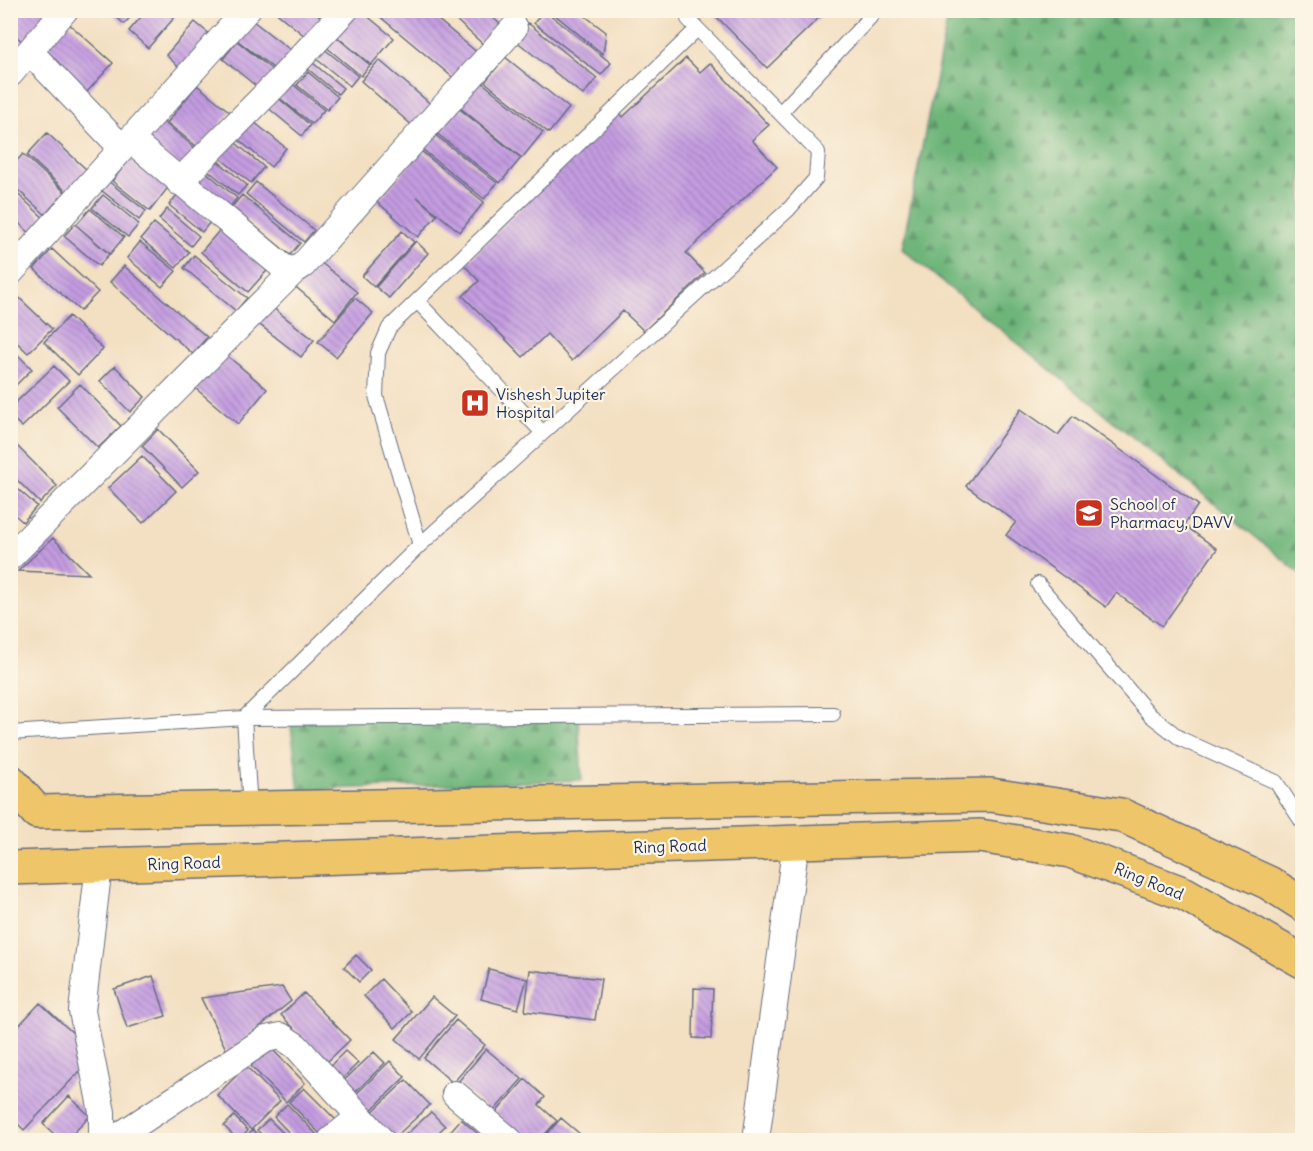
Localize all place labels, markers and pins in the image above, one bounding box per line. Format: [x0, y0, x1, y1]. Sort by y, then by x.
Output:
place label: Vishesh Jupiter Hospital [496, 384, 606, 422]
hospital icon: Vishesh Jupiter Hospital [459, 387, 491, 419]
place label: School of Pharmacy, DAVV [1110, 494, 1233, 532]
school or university icon: School of Pharmacy, DAVV [1073, 497, 1105, 529]

